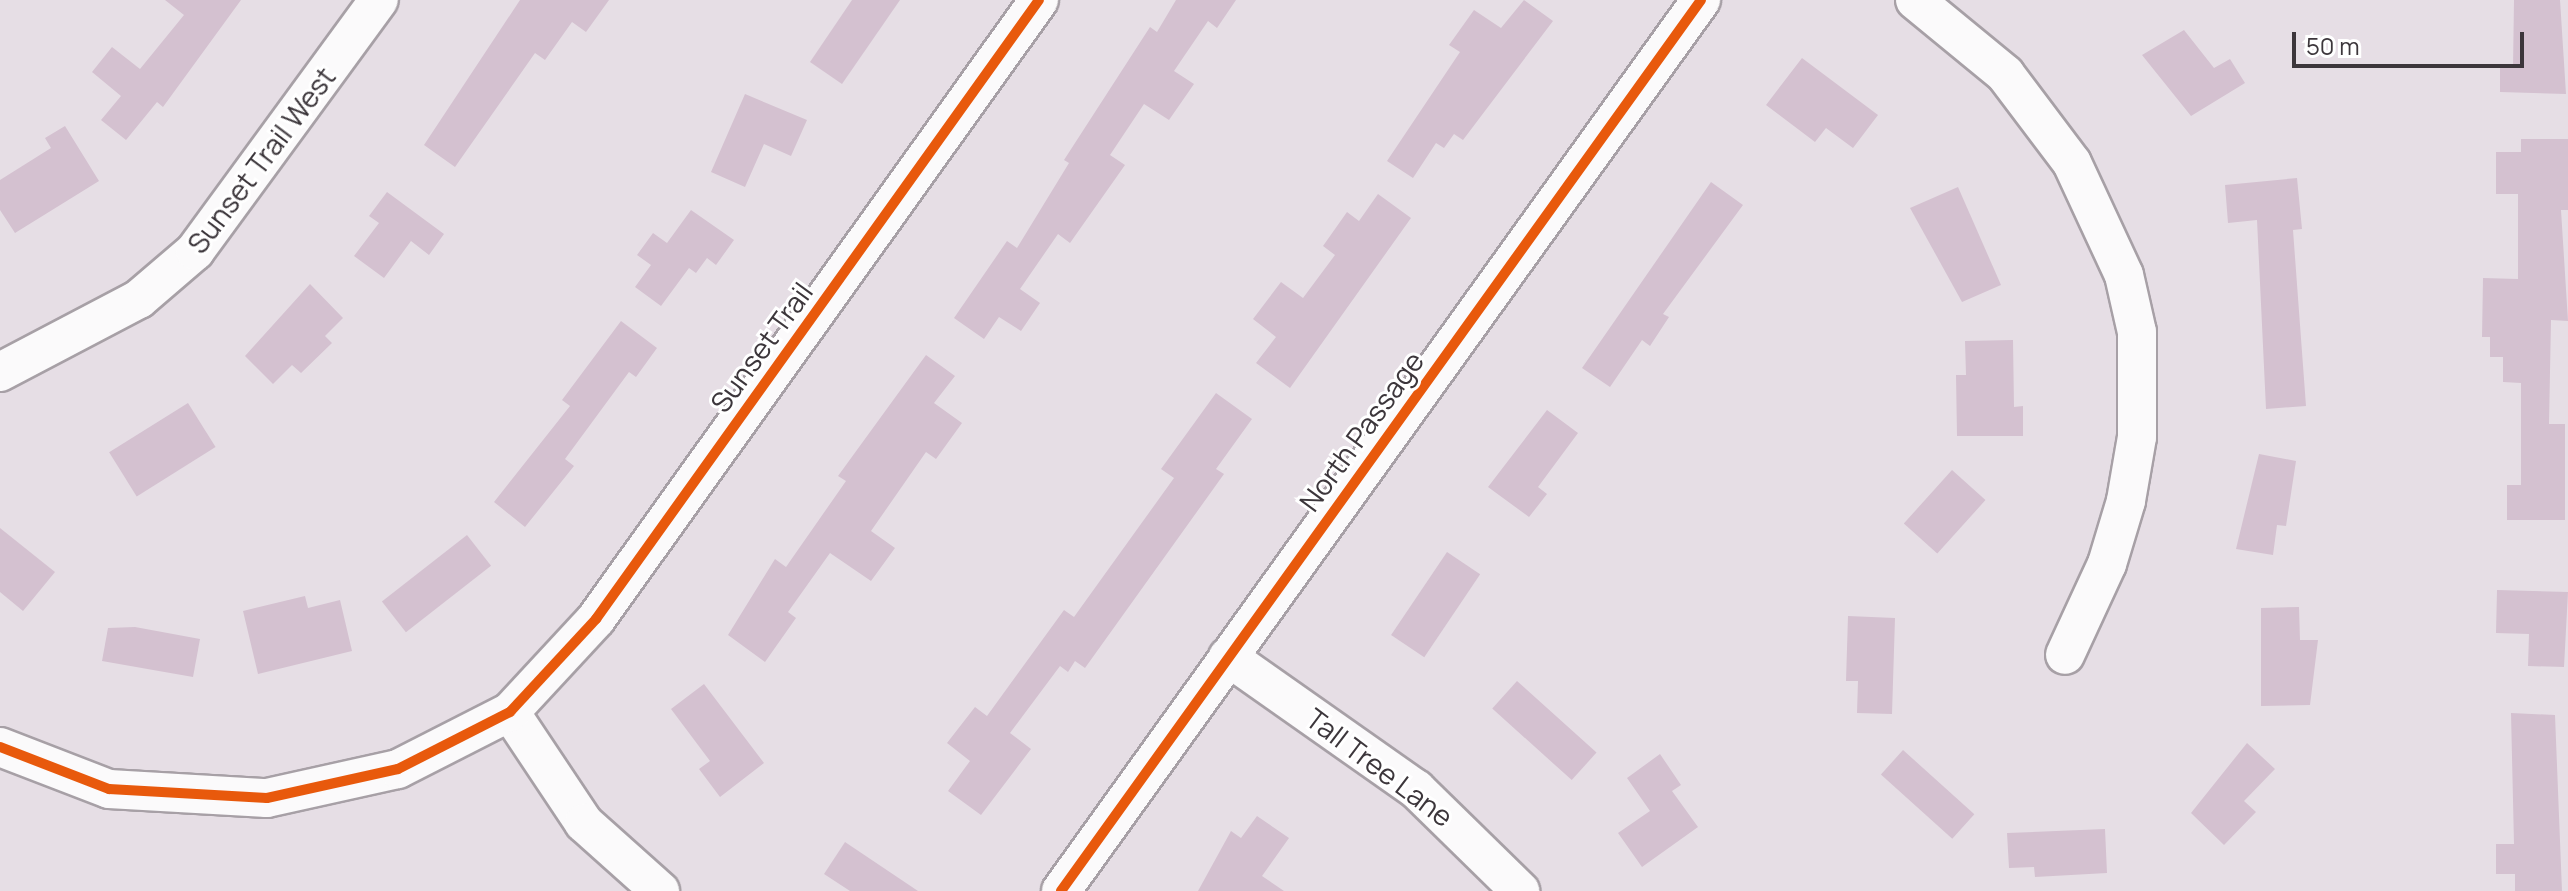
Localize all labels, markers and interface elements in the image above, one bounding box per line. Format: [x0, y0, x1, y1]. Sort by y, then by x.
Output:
scale bar [2296, 16, 2528, 66]
text: 50 m [2306, 29, 2360, 62]
street label: Sunset Trail West [180, 60, 342, 260]
street label: Sunset Trail [703, 276, 819, 418]
street label: North Passage [1292, 345, 1430, 517]
street label: Tall Tree Lane [1300, 701, 1460, 833]

